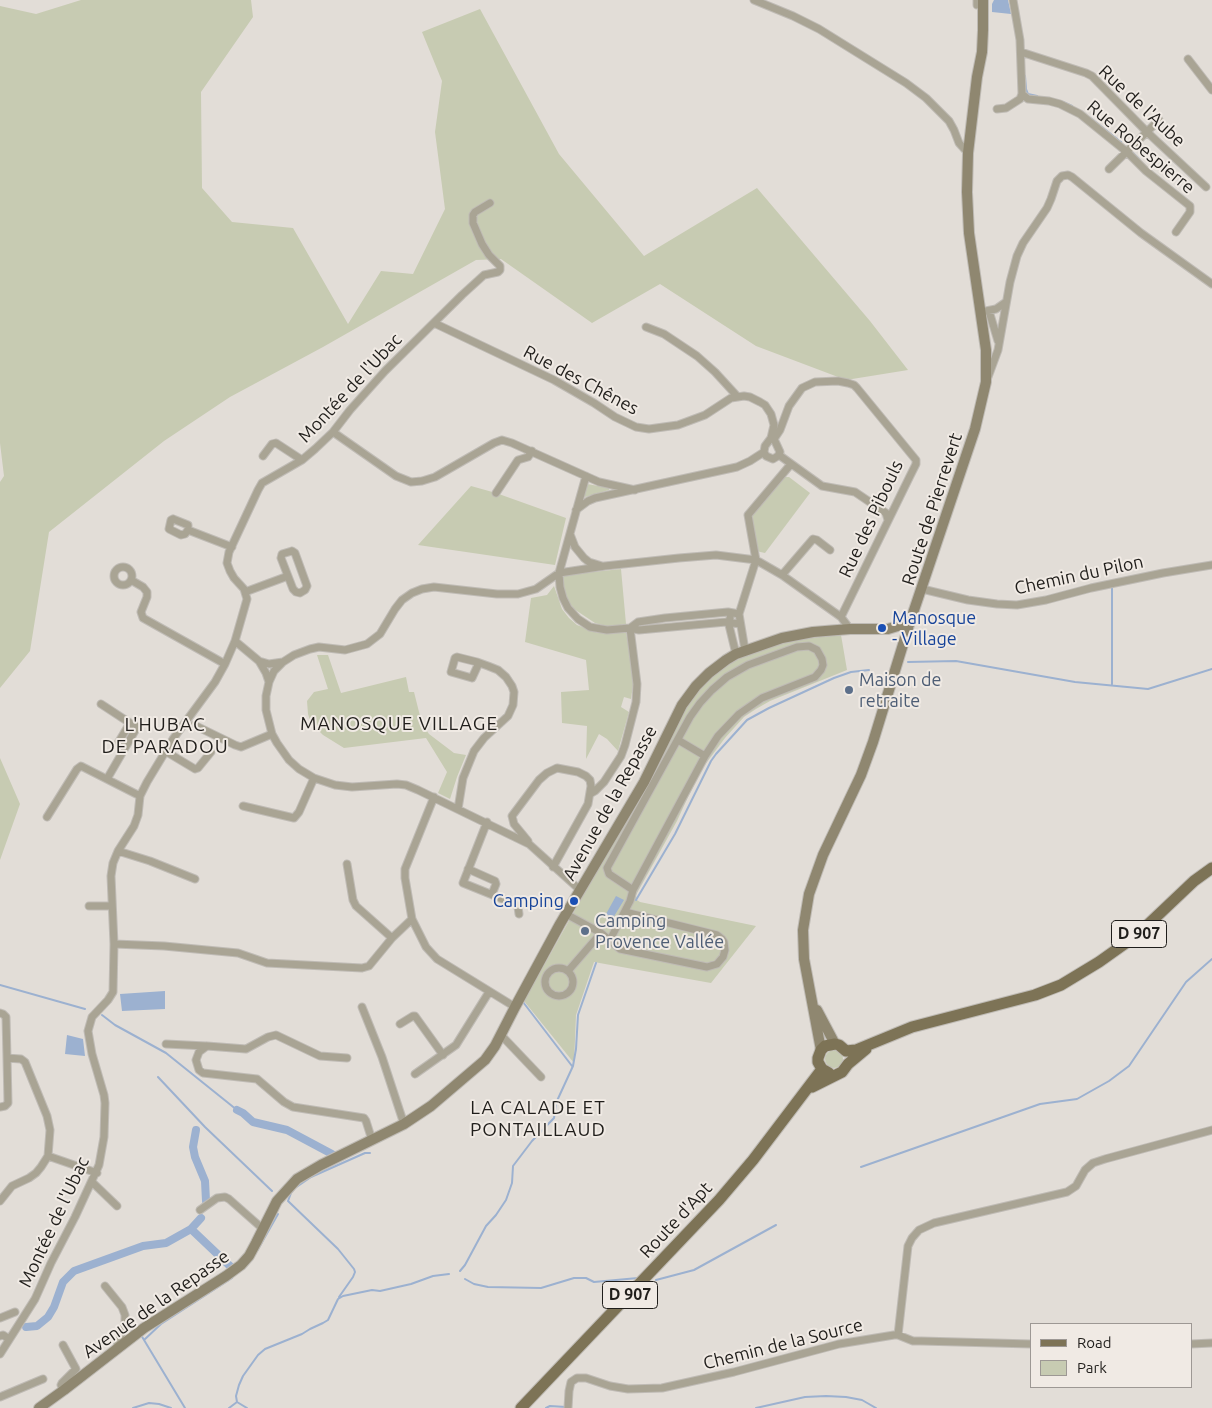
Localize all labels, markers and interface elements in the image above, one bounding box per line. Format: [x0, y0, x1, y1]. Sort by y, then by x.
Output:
street label: Rue de l'Aube [1094, 60, 1190, 152]
street label: Rue Robespierre [1083, 96, 1199, 198]
street label: Montée de l'Ubac [294, 329, 406, 447]
street label: Rue des Chênes [520, 341, 642, 419]
street label: Route de Pierrevert [897, 430, 967, 588]
street label: Rue des Pibouls [834, 457, 908, 581]
street label: Chemin du Pilon [1013, 551, 1145, 599]
place label: Manosque - Village [892, 607, 976, 650]
marker: Manosque - Village [876, 622, 888, 634]
place label: Maison de retraite [859, 669, 941, 712]
marker: Maison de retraite [843, 684, 855, 696]
district label: MANOSQUE VILLAGE [298, 713, 500, 735]
district label: L'HUBAC DE PARADOU [100, 714, 230, 758]
street label: Avenue de la Repasse [558, 722, 662, 884]
place label: Camping [493, 890, 564, 912]
marker: Camping [568, 895, 580, 907]
place label: Camping Provence Vallée [595, 910, 724, 952]
road number: D 907 [1112, 921, 1166, 948]
marker: Camping Provence Vallée [579, 925, 591, 937]
district label: LA CALADE ET PONTAILLAUD [469, 1097, 607, 1141]
street label: Montée de l'Ubac [14, 1153, 94, 1291]
street label: Route d'Apt [635, 1177, 717, 1263]
street label: Avenue de la Repasse [79, 1245, 233, 1363]
road number: D 907 [602, 1282, 658, 1308]
street label: Chemin de la Source [701, 1314, 865, 1374]
legend [1030, 1323, 1192, 1388]
text: Road [1077, 1334, 1112, 1351]
text: Park [1077, 1359, 1107, 1376]

